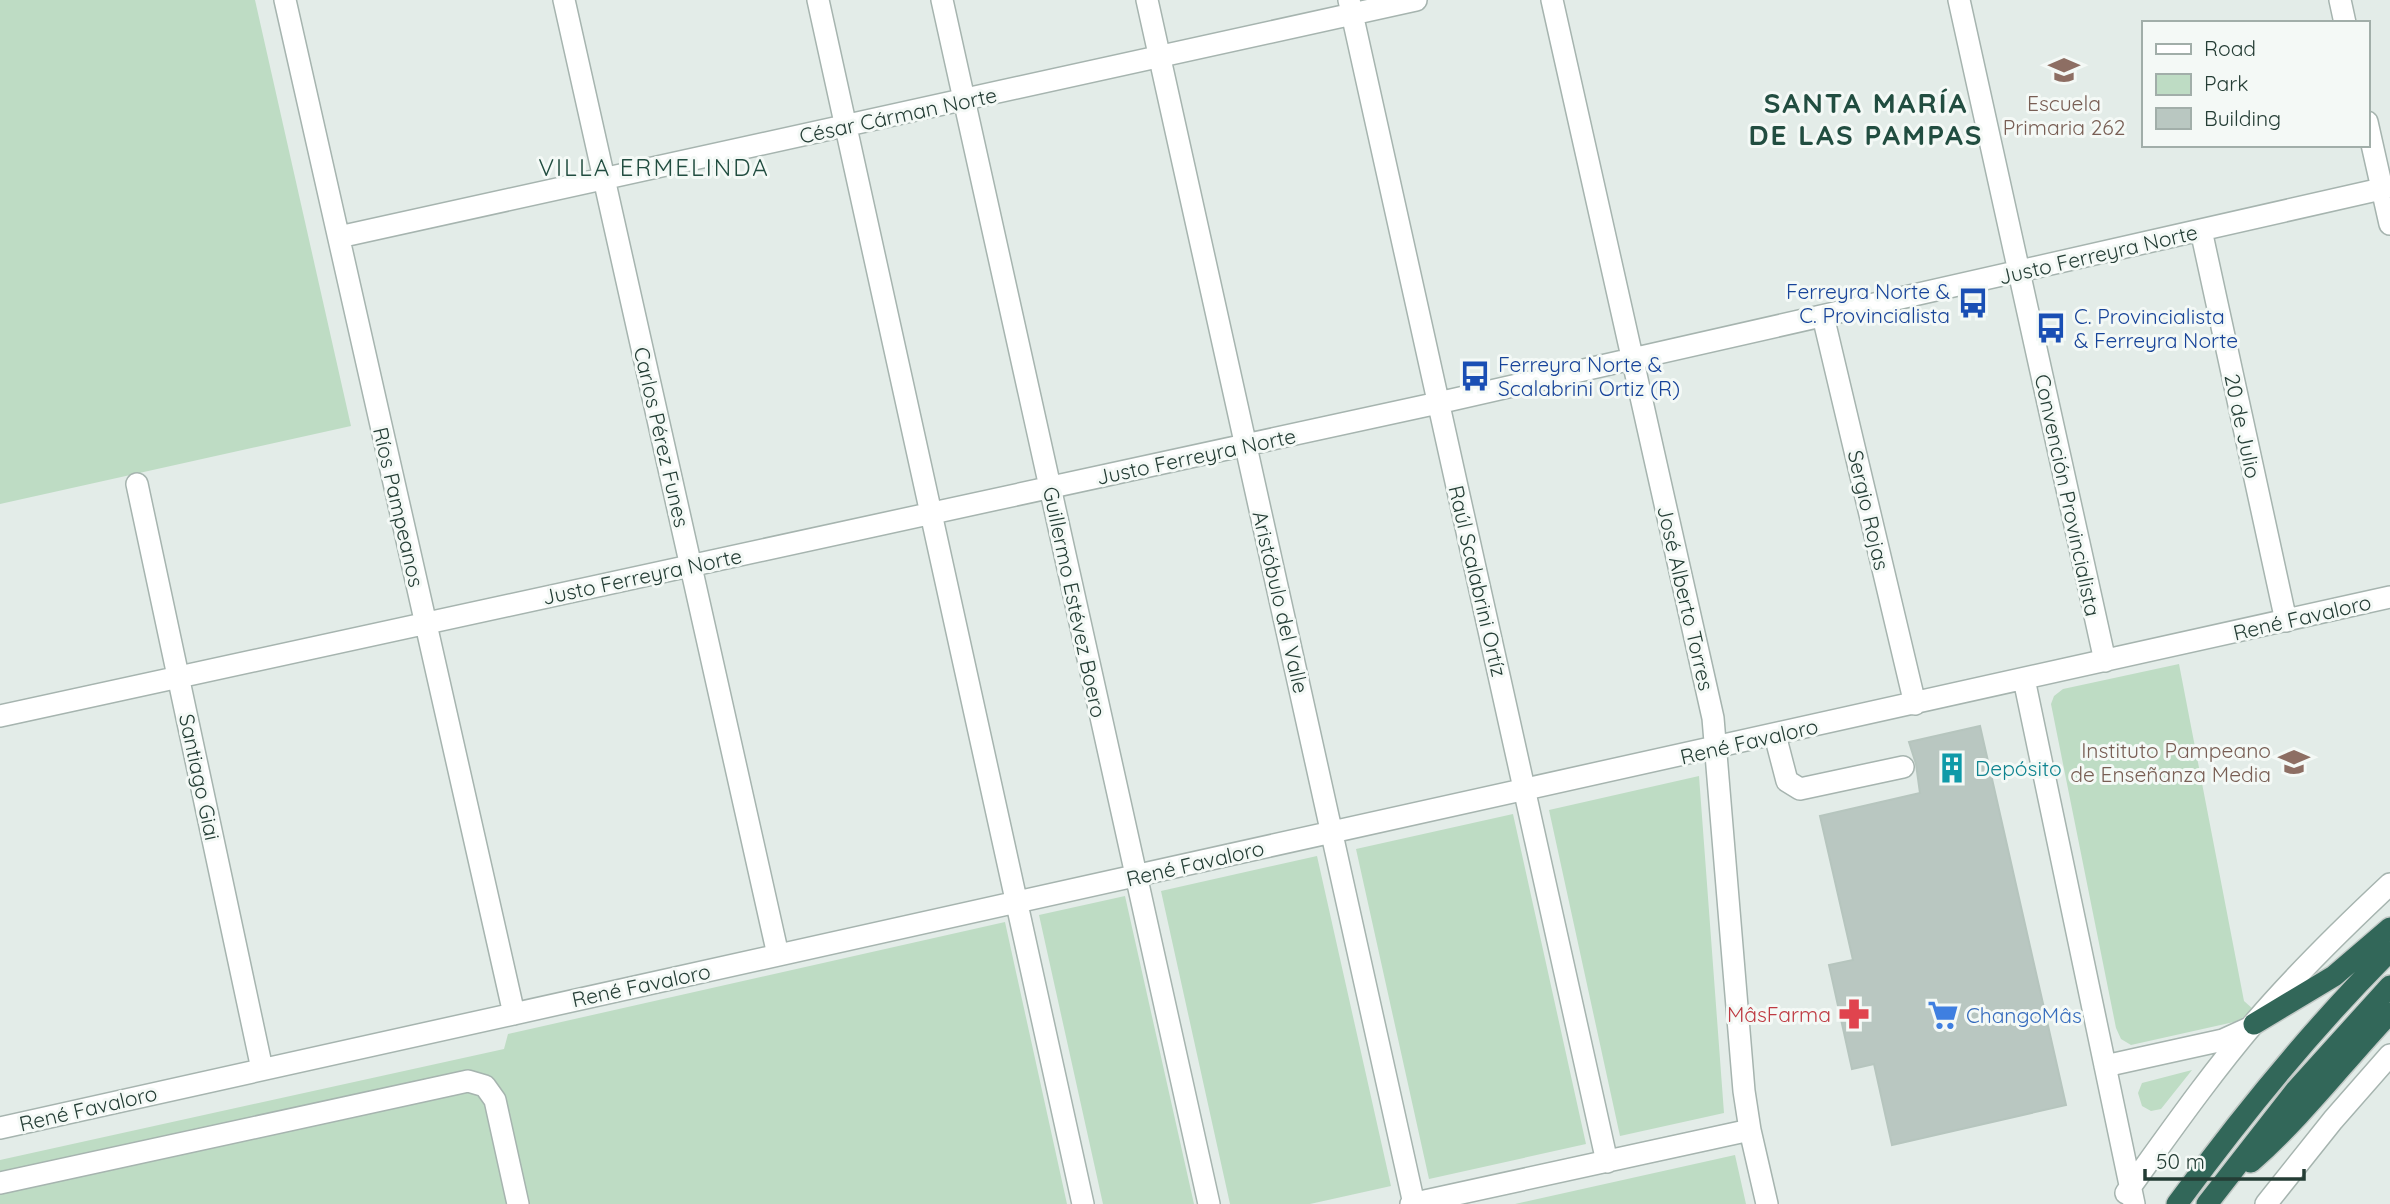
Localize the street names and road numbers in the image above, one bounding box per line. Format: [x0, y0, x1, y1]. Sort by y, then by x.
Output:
street label: César Cárman Norte [797, 81, 999, 149]
street label: Justo Ferreyra Norte [1996, 218, 2200, 290]
street label: Carlos Pérez Funes [629, 344, 695, 530]
street label: 20 de Julio [2219, 371, 2267, 481]
street label: Convención Provincialista [2030, 372, 2106, 618]
street label: Justo Ferreyra Norte [1094, 422, 1298, 490]
street label: Ríos Pampeanos [368, 425, 430, 589]
street label: Sergio Rojas [1843, 447, 1895, 573]
street label: Raúl Scalabrini Ortíz [1443, 483, 1513, 679]
street label: Guillermo Estévez Boero [1038, 484, 1112, 720]
street label: José Alberto Torres [1652, 503, 1720, 693]
street label: Aristóbulo del Valle [1247, 508, 1315, 696]
street label: Justo Ferreyra Norte [540, 542, 744, 610]
street label: René Favaloro [2230, 588, 2374, 646]
street label: Santiago Giai [174, 711, 226, 843]
street label: René Favaloro [1677, 712, 1821, 770]
street label: René Favaloro [1123, 834, 1267, 892]
street label: René Favaloro [569, 958, 713, 1012]
street label: René Favaloro [16, 1079, 160, 1137]

